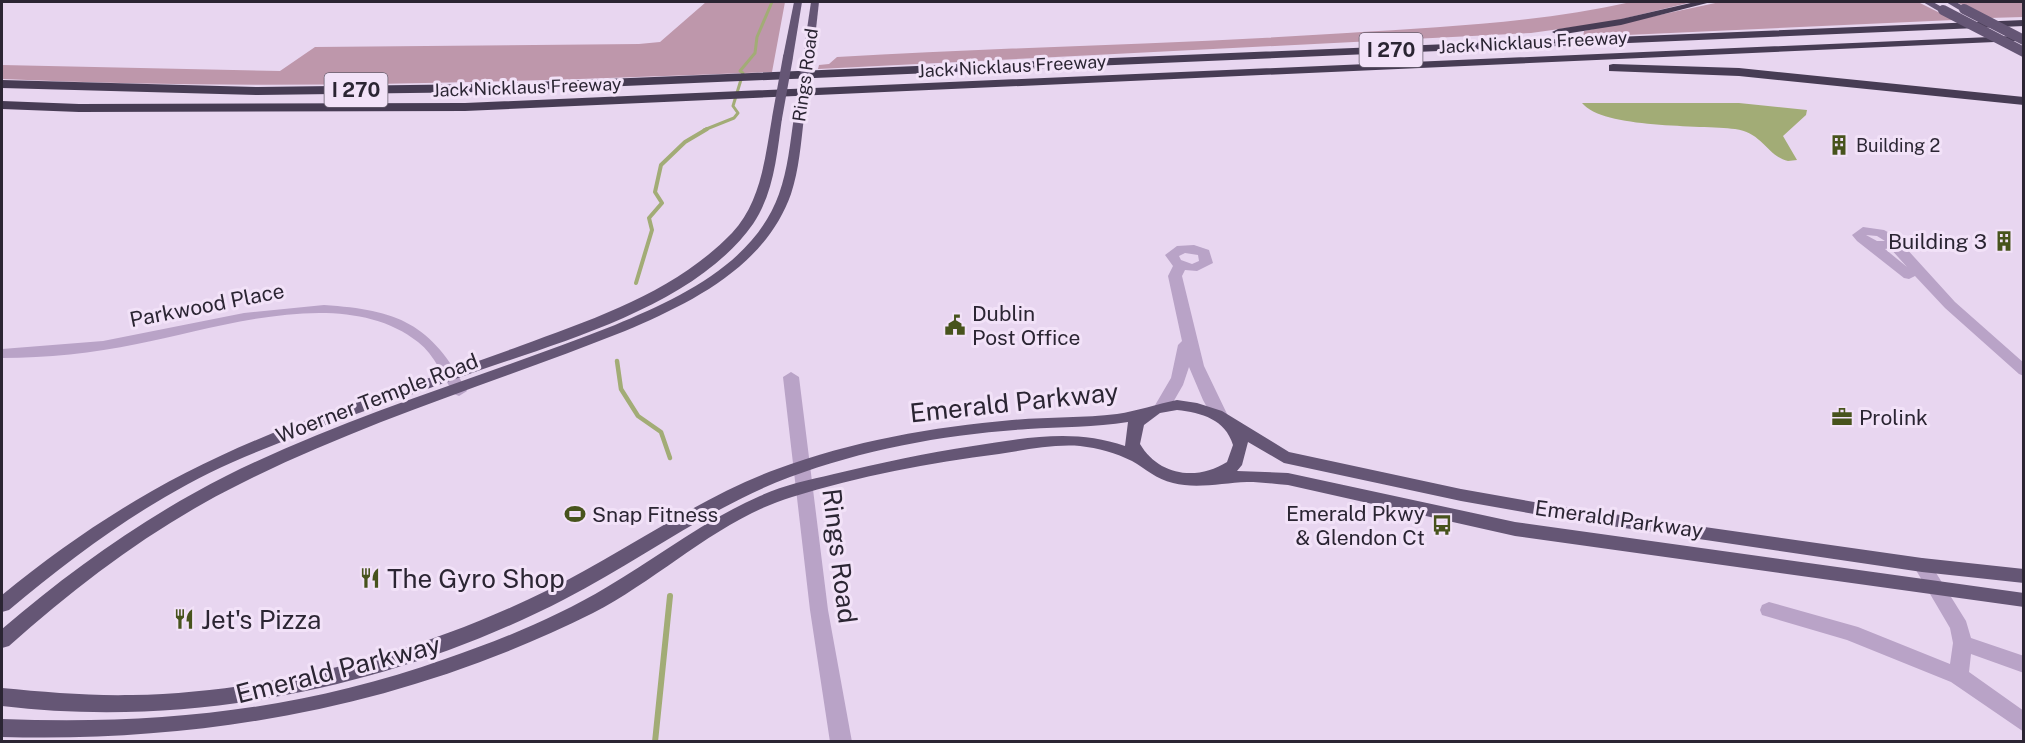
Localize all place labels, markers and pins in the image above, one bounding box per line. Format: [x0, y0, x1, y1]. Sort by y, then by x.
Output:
building icon: Building 2 [1827, 133, 1851, 157]
place label: Building 2 [1856, 135, 1940, 156]
place label: Building 3 [1888, 229, 1987, 254]
building icon: Building 3 [1992, 229, 2016, 253]
place label: Dublin Post Office [972, 301, 1080, 350]
public building icon: Dublin Post Office [943, 313, 967, 337]
office icon: Prolink [1830, 405, 1854, 429]
place label: Prolink [1859, 405, 1928, 430]
place label: Emerald Pkwy & Glendon Ct [1286, 501, 1425, 550]
sports icon: Snap Fitness [563, 502, 587, 526]
place label: Snap Fitness [592, 502, 718, 527]
bus stop icon: Emerald Pkwy & Glendon Ct [1430, 513, 1454, 537]
place label: The Gyro Shop [387, 563, 565, 594]
restaurant icon: The Gyro Shop [358, 566, 382, 590]
place label: Jet's Pizza [201, 604, 321, 635]
restaurant icon: Jet's Pizza [172, 607, 196, 631]

